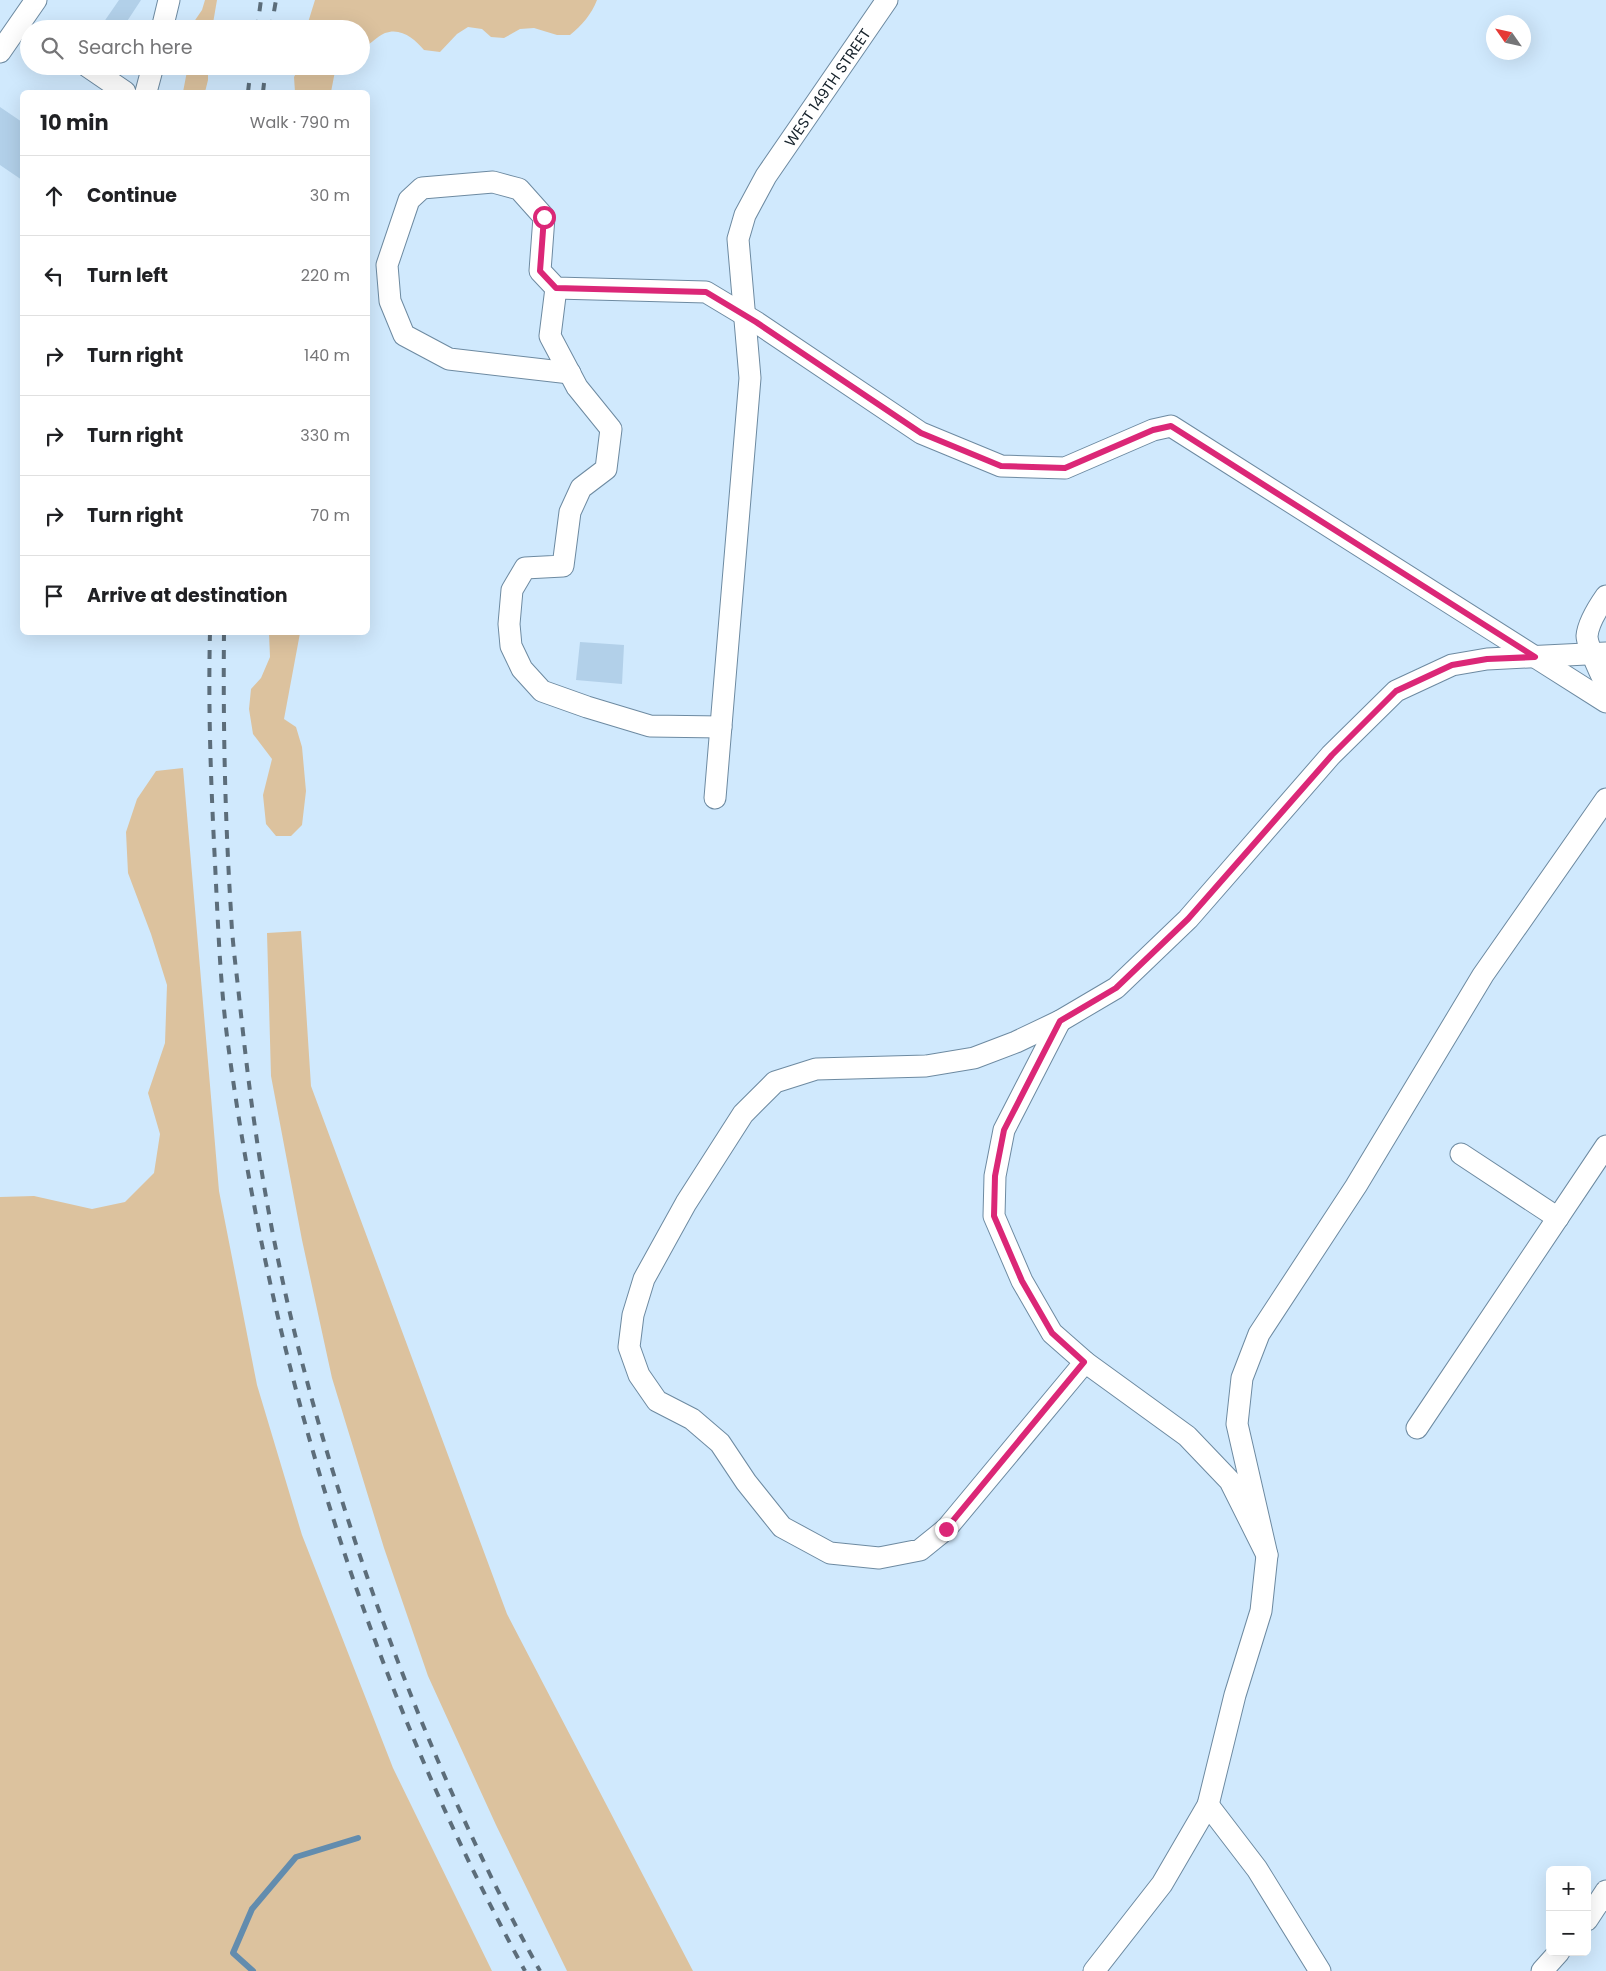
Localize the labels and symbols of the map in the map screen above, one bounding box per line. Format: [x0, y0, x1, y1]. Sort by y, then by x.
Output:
north arrow [1486, 15, 1531, 60]
street label: WEST 149TH STREET [779, 24, 875, 150]
route start [533, 206, 556, 229]
route end [935, 1518, 958, 1541]

